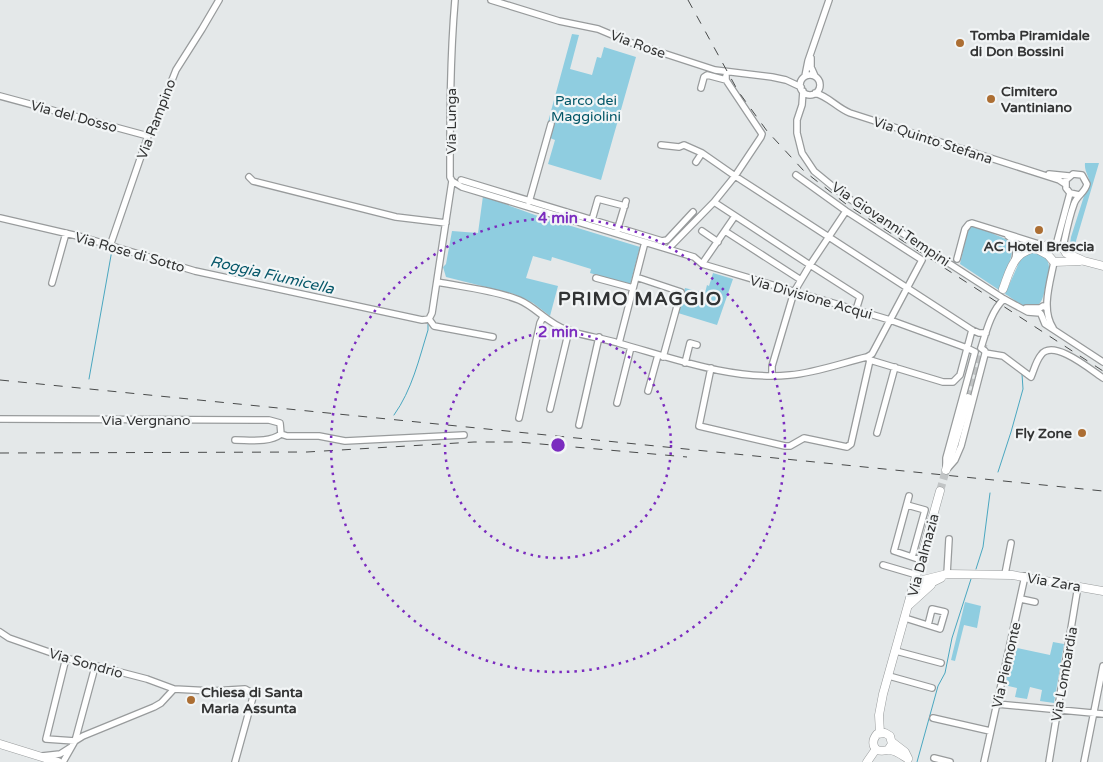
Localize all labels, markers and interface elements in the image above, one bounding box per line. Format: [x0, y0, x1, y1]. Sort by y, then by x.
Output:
street label: Via Rose [608, 27, 668, 62]
place label: Tomba Piramidale di Don Bossini [969, 27, 1090, 60]
marker: Tomba Piramidale di Don Bossini [954, 37, 966, 49]
street label: Via Rampino [133, 77, 180, 162]
place label: Cimitero Vantiniano [1001, 83, 1072, 116]
street label: Via Lunga [443, 88, 460, 154]
park label: Parco dei Maggiolini [551, 92, 621, 125]
marker: Cimitero Vantiniano [985, 93, 997, 105]
street label: Via del Dosso [29, 97, 119, 136]
street label: Via Quinto Stefana [871, 113, 995, 168]
street label: Via Giovanni Tempini [828, 178, 953, 270]
text: 4 min [538, 209, 578, 227]
marker: AC Hotel Brescia [1033, 224, 1045, 236]
street label: Via Rose di Sotto [73, 229, 187, 276]
place label: AC Hotel Brescia [984, 238, 1095, 255]
water label: Roggia Fiumicella [208, 252, 336, 298]
street label: Via Divisione Acqui [748, 272, 874, 323]
district label: PRIMO MAGGIO [558, 288, 722, 310]
text: 2 min [538, 323, 578, 341]
street label: Via Vergnano [102, 412, 190, 429]
place label: Fly Zone [1015, 425, 1072, 442]
marker: Fly Zone [1076, 427, 1088, 439]
centre of rings [549, 436, 567, 454]
street label: Via Dalmazia [904, 512, 943, 599]
street label: Via Zara [1026, 569, 1082, 596]
street label: Via Piemonte [988, 620, 1025, 710]
street label: Via Lombardia [1048, 625, 1081, 723]
street label: Via Sondrio [47, 645, 125, 682]
place label: Chiesa di Santa Maria Assunta [201, 684, 303, 717]
marker: Chiesa di Santa Maria Assunta [185, 694, 197, 706]

